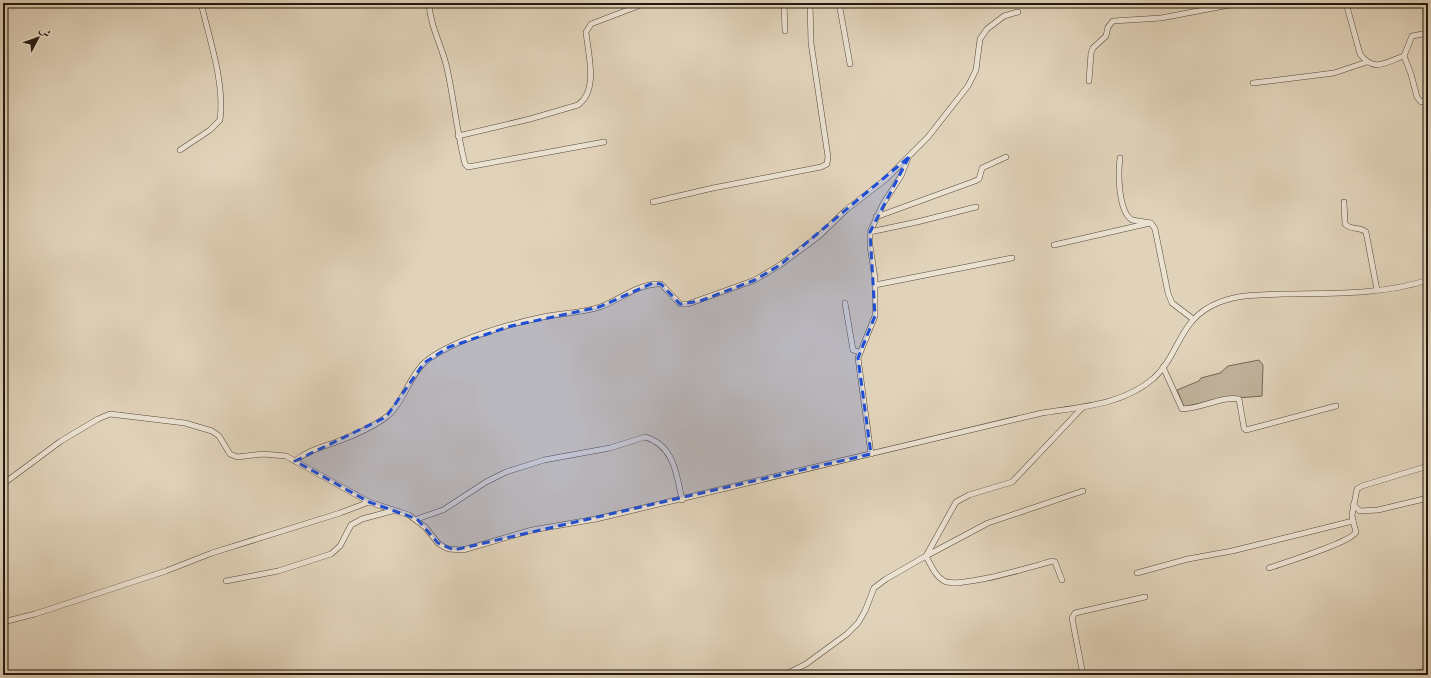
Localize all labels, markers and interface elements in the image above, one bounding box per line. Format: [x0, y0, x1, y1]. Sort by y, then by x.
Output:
north arrow [18, 18, 58, 58]
text: ش [37, 25, 52, 40]

